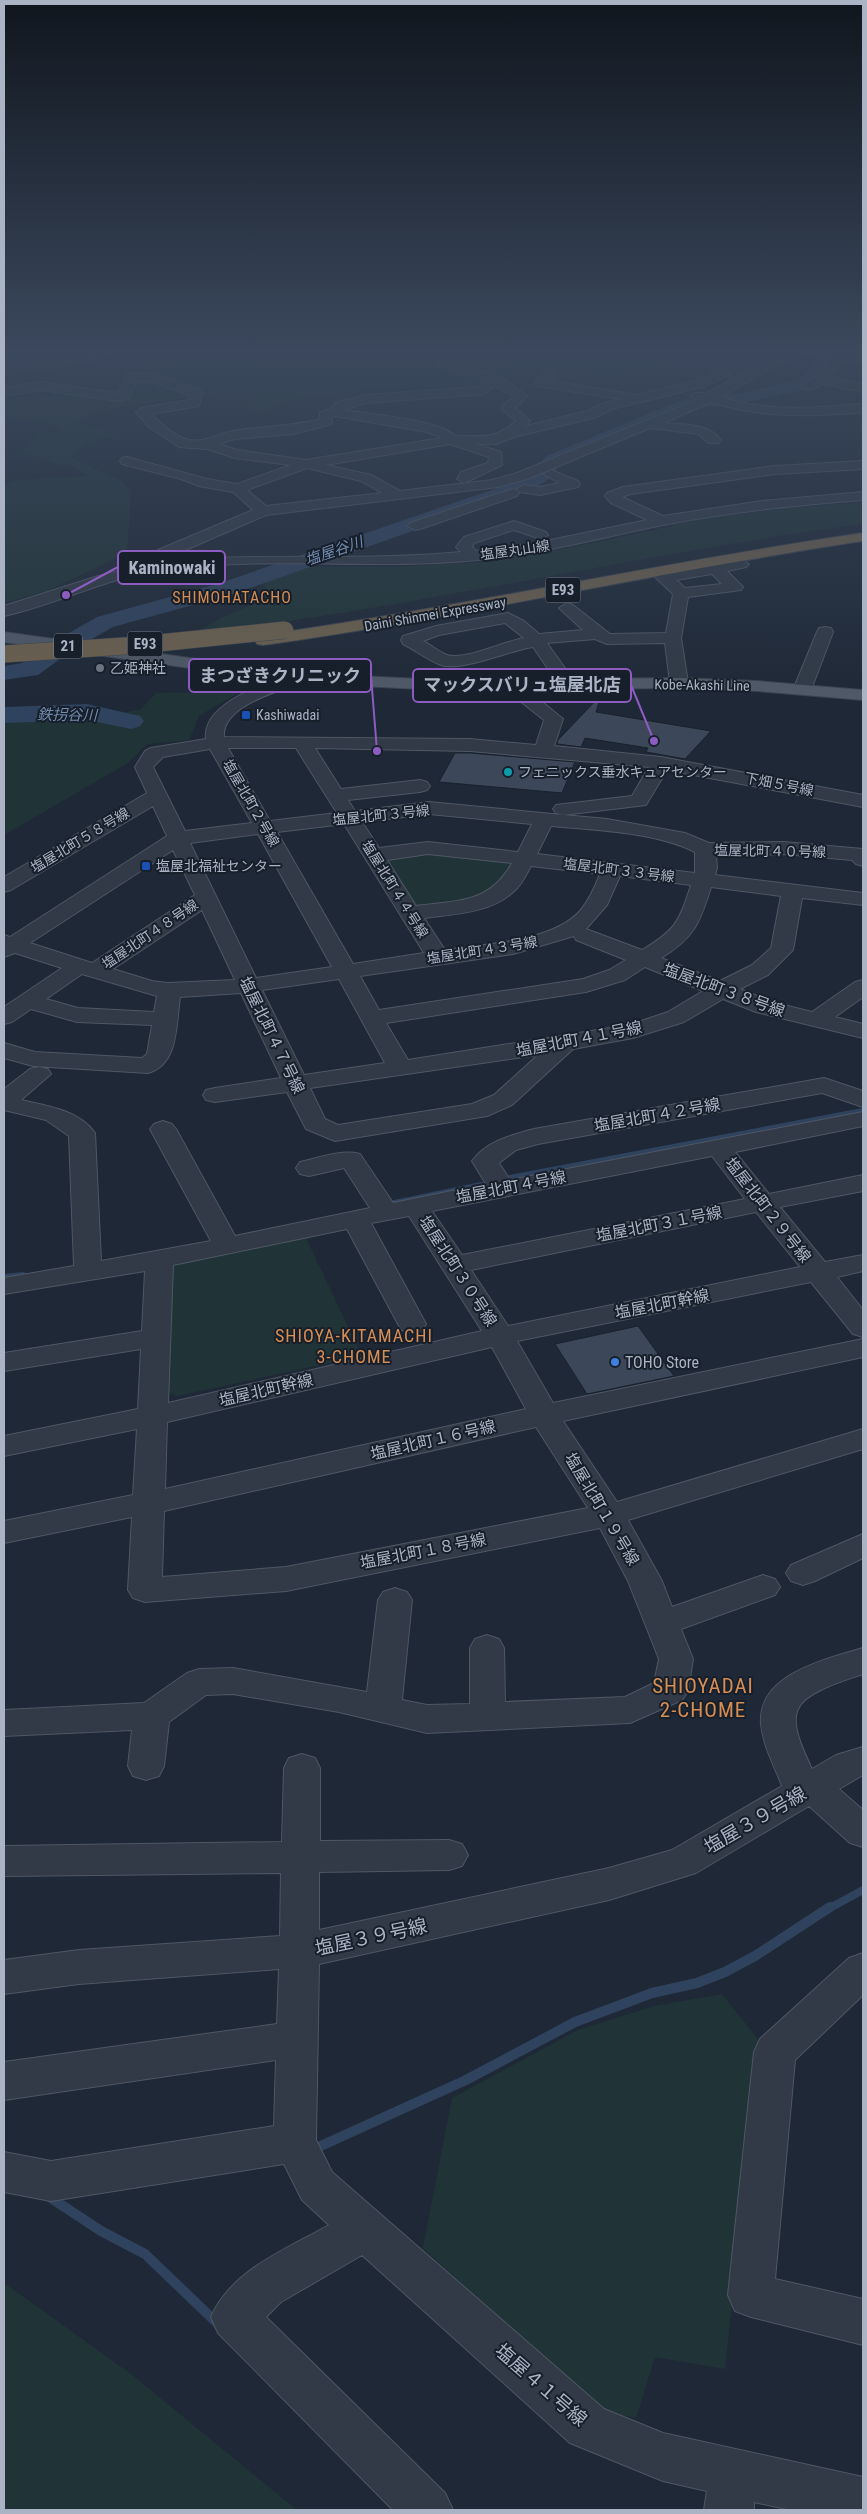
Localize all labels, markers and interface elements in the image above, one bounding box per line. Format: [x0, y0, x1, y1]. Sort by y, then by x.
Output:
water label: 塩屋谷川 [303, 532, 367, 569]
street label: 塩屋丸山線 [479, 537, 551, 563]
callout: Kaminowaki [118, 551, 225, 584]
text: Kaminowaki [128, 557, 216, 578]
road number: E93 [546, 578, 580, 602]
district label: SHIMOHATACHO [172, 588, 292, 607]
street label: Daini Shinmei Expressway [363, 594, 507, 634]
road number: E93 [128, 632, 162, 656]
road number: 21 [54, 634, 82, 658]
callout: まつざきクリニック [189, 659, 371, 692]
place label: 乙姫神社 [110, 660, 166, 676]
marker: 乙姫神社 [94, 662, 106, 674]
text: まつざきクリニック [199, 665, 361, 686]
callout: マックスバリュ塩屋北店 [413, 669, 631, 702]
text: マックスバリュ塩屋北店 [423, 674, 621, 695]
street label: Kobe-Akashi Line [654, 676, 750, 694]
water label: 鉄拐谷川 [37, 705, 99, 725]
place label: Kashiwadai [256, 707, 319, 723]
marker: Kashiwadai [240, 709, 252, 721]
street label: 塩屋北町２号線 [220, 757, 282, 849]
place label: フェニックス垂水キュアセンター [518, 764, 727, 780]
marker: フェニックス垂水キュアセンター [502, 766, 514, 778]
street label: 下畑５号線 [743, 769, 815, 799]
street label: 塩屋北町３号線 [331, 802, 431, 828]
street label: 塩屋北町５８号線 [28, 804, 132, 876]
street label: 塩屋北町４４号線 [359, 837, 431, 941]
street label: 塩屋北町４０号線 [714, 842, 826, 860]
street label: 塩屋北町３３号線 [562, 855, 676, 885]
place label: 塩屋北福祉センター [156, 858, 282, 874]
marker: 塩屋北福祉センター [140, 860, 152, 872]
street label: 塩屋北町４８号線 [99, 896, 201, 972]
street label: 塩屋北町４３号線 [425, 933, 539, 967]
street label: 塩屋北町３８号線 [661, 959, 787, 1021]
street label: 塩屋北町４７号線 [235, 973, 309, 1097]
street label: 塩屋北町４１号線 [514, 1017, 644, 1061]
street label: 塩屋北町４２号線 [592, 1095, 722, 1135]
street label: 塩屋北町２９号線 [721, 1154, 815, 1266]
street label: 塩屋北町４号線 [454, 1167, 568, 1207]
street label: 塩屋北町３１号線 [594, 1202, 724, 1246]
street label: 塩屋北町３０号線 [415, 1212, 501, 1330]
street label: 塩屋北町幹線 [613, 1286, 711, 1322]
district label: SHIOYA-KITAMACHI 3-CHOME [275, 1325, 433, 1367]
place label: TOHO Store [625, 1353, 699, 1372]
marker: TOHO Store [609, 1356, 621, 1368]
street label: 塩屋北町幹線 [217, 1370, 315, 1410]
street label: 塩屋北町１６号線 [368, 1416, 498, 1464]
street label: 塩屋北町１９号線 [561, 1449, 643, 1569]
street label: 塩屋北町１８号線 [358, 1529, 488, 1573]
district label: SHIOYADAI 2-CHOME [652, 1674, 754, 1722]
street label: 塩屋３９号線 [700, 1782, 810, 1858]
street label: 塩屋３９号線 [313, 1914, 429, 1960]
street label: 塩屋４１号線 [490, 2339, 592, 2431]

